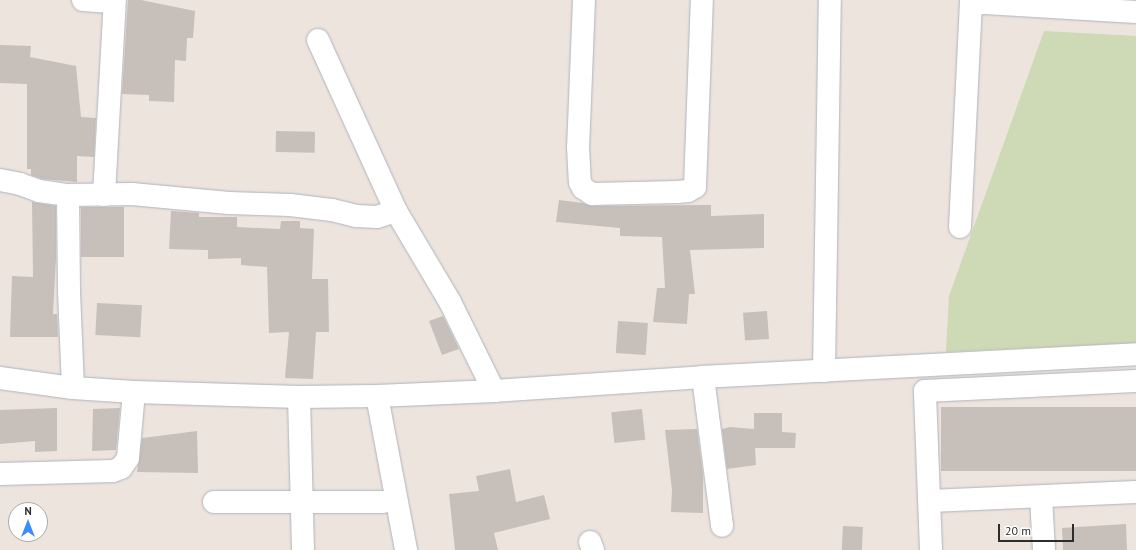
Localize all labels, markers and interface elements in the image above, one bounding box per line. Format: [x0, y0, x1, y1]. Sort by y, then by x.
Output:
north arrow [8, 502, 48, 542]
text: N [24, 504, 32, 518]
scale bar [1000, 516, 1076, 542]
text: 20 m [1005, 523, 1031, 538]

